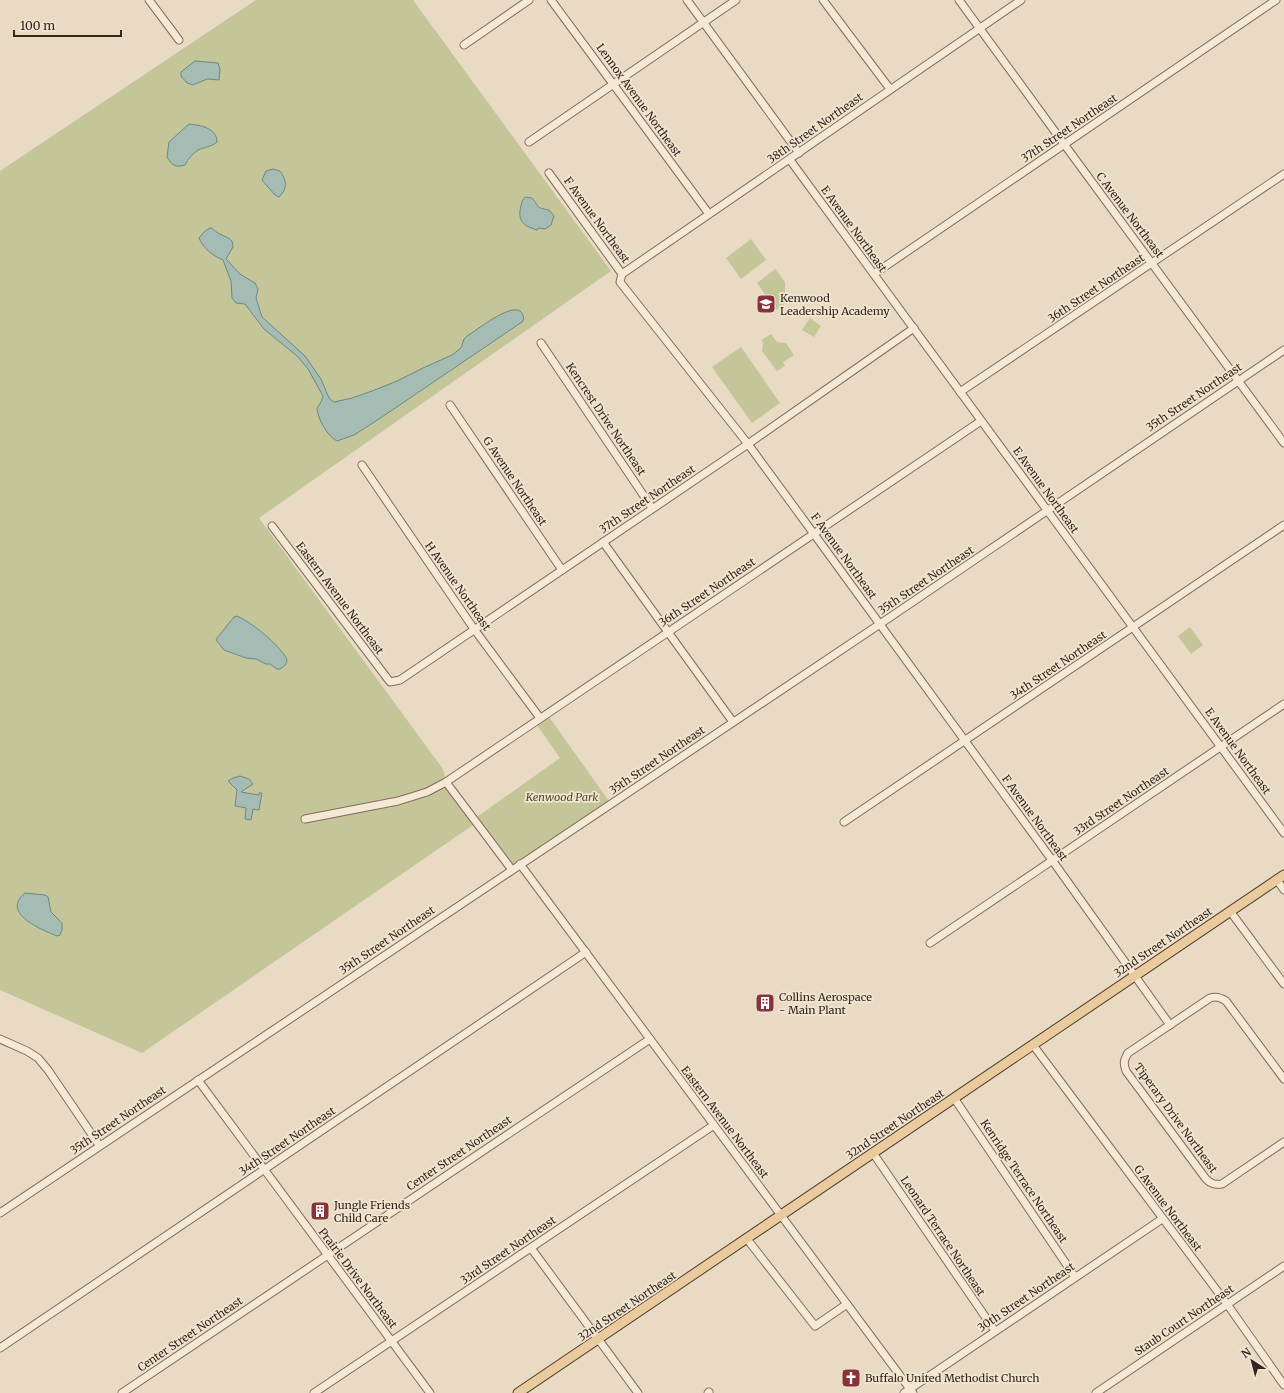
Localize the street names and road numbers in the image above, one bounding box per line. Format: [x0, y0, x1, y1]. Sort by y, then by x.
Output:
street label: Lennox Avenue Northeast [593, 41, 685, 160]
street label: 38th Street Northeast [764, 89, 866, 166]
street label: 37th Street Northeast [1018, 90, 1120, 165]
street label: C Avenue Northeast [1093, 169, 1167, 261]
street label: F Avenue Northeast [561, 174, 633, 266]
street label: E Avenue Northeast [818, 183, 890, 276]
street label: 36th Street Northeast [1045, 250, 1148, 326]
street label: 35th Street Northeast [1143, 359, 1245, 434]
street label: Kencrest Drive Northeast [563, 360, 649, 479]
street label: G Avenue Northeast [480, 434, 550, 529]
street label: E Avenue Northeast [1010, 444, 1082, 537]
street label: 37th Street Northeast [596, 461, 698, 536]
street label: F Avenue Northeast [808, 510, 880, 602]
street label: Eastern Avenue Northeast [293, 539, 387, 658]
street label: H Avenue Northeast [422, 539, 494, 634]
street label: 35th Street Northeast [875, 542, 977, 617]
street label: 36th Street Northeast [656, 554, 759, 630]
street label: 34th Street Northeast [1007, 627, 1110, 703]
street label: E Avenue Northeast [1202, 705, 1274, 798]
street label: 35th Street Northeast [606, 722, 708, 797]
street label: 33rd Street Northeast [1071, 763, 1172, 838]
street label: F Avenue Northeast [999, 772, 1071, 864]
street label: 35th Street Northeast [336, 902, 438, 977]
street label: 32nd Street Northeast [1111, 903, 1215, 980]
street label: Tiperary Drive Northeast [1131, 1060, 1221, 1176]
street label: Eastern Avenue Northeast [678, 1063, 772, 1182]
street label: 35th Street Northeast [67, 1082, 169, 1157]
street label: 32nd Street Northeast [843, 1085, 947, 1162]
street label: 34th Street Northeast [236, 1103, 339, 1179]
street label: Center Street Northeast [404, 1112, 515, 1193]
street label: Kenridge Terrace Northeast [977, 1117, 1071, 1246]
street label: G Avenue Northeast [1131, 1162, 1205, 1254]
street label: Leonard Terrace Northeast [898, 1173, 989, 1299]
street label: 33rd Street Northeast [458, 1212, 559, 1287]
street label: Prairie Drive Northeast [316, 1225, 401, 1331]
street label: 30th Street Northeast [975, 1259, 1078, 1335]
street label: 32nd Street Northeast [575, 1267, 679, 1344]
street label: Staub Court Northeast [1131, 1281, 1237, 1359]
street label: Center Street Northeast [135, 1293, 246, 1374]

